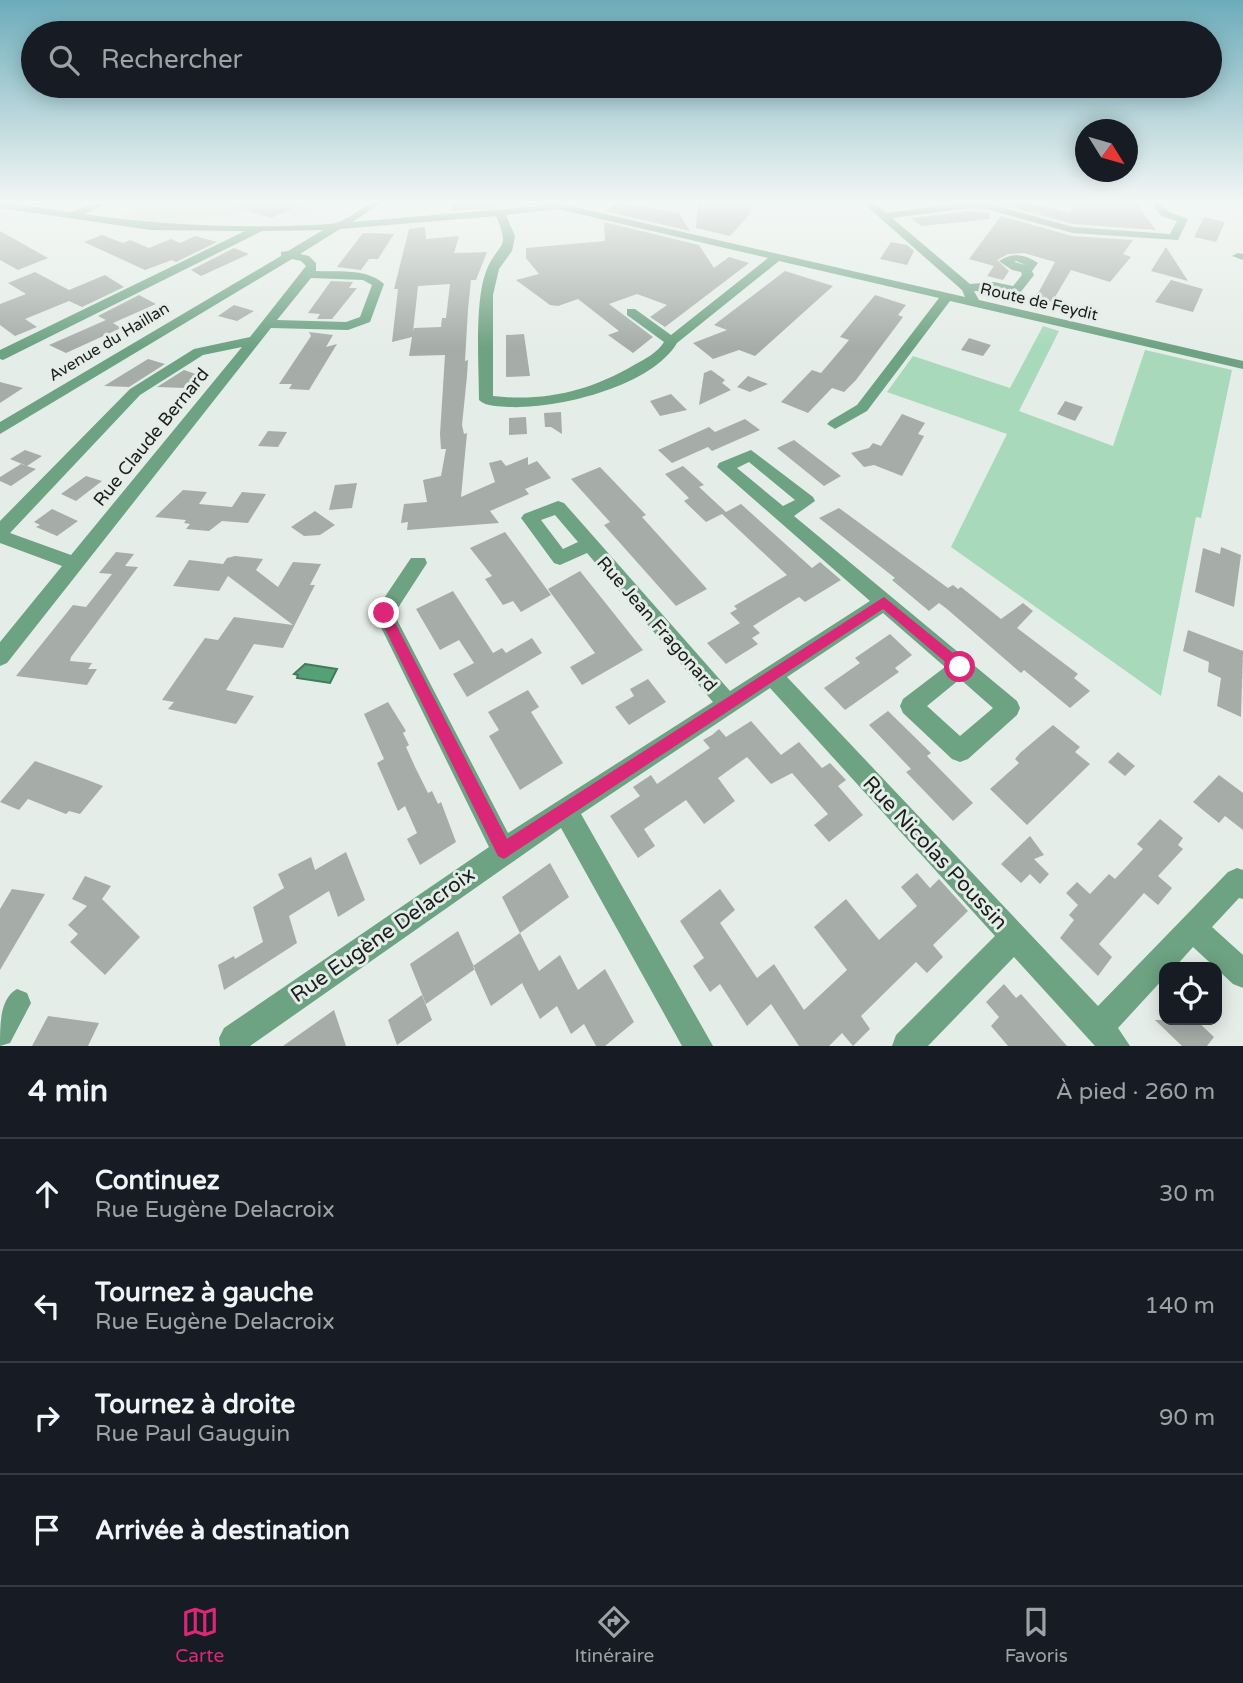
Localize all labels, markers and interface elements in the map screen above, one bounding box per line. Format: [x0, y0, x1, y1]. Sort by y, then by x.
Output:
search box [21, 21, 1222, 98]
icon: search [45, 41, 83, 79]
text: Rechercher [101, 44, 243, 75]
north arrow [1075, 119, 1138, 182]
street label: Route de Feydit [978, 279, 1100, 325]
street label: Avenue du Haillan [45, 298, 173, 386]
street label: Rue Claude Bernard [89, 363, 213, 511]
street label: Rue Jean Fragonard [592, 552, 722, 696]
route end [368, 597, 399, 628]
route start [944, 651, 975, 682]
street label: Rue Nicolas Poussin [857, 771, 1013, 935]
street label: Rue Eugène Delacroix [286, 862, 480, 1008]
map controls [1159, 962, 1222, 1025]
button: locate [1159, 962, 1222, 1025]
text: 4 min [28, 1073, 108, 1110]
text: À pied · 260 m [1056, 1078, 1215, 1106]
text: Continuez [95, 1165, 220, 1196]
icon: ahead [28, 1175, 66, 1213]
text: 30 m [1159, 1180, 1215, 1208]
text: Rue Eugène Delacroix [95, 1196, 335, 1224]
text: Tournez à gauche [95, 1277, 314, 1308]
icon: left [28, 1287, 66, 1325]
text: 140 m [1145, 1292, 1215, 1320]
text: Rue Eugène Delacroix [95, 1308, 335, 1336]
text: Tournez à droite [95, 1389, 295, 1420]
icon: right [28, 1399, 66, 1437]
text: 90 m [1159, 1404, 1215, 1432]
text: Rue Paul Gauguin [95, 1420, 290, 1448]
icon: arrive [28, 1511, 66, 1549]
text: Arrivée à destination [95, 1515, 350, 1546]
tab: Carte [175, 1603, 224, 1667]
tab: Itinéraire [574, 1603, 654, 1667]
tab: Favoris [1005, 1603, 1068, 1667]

